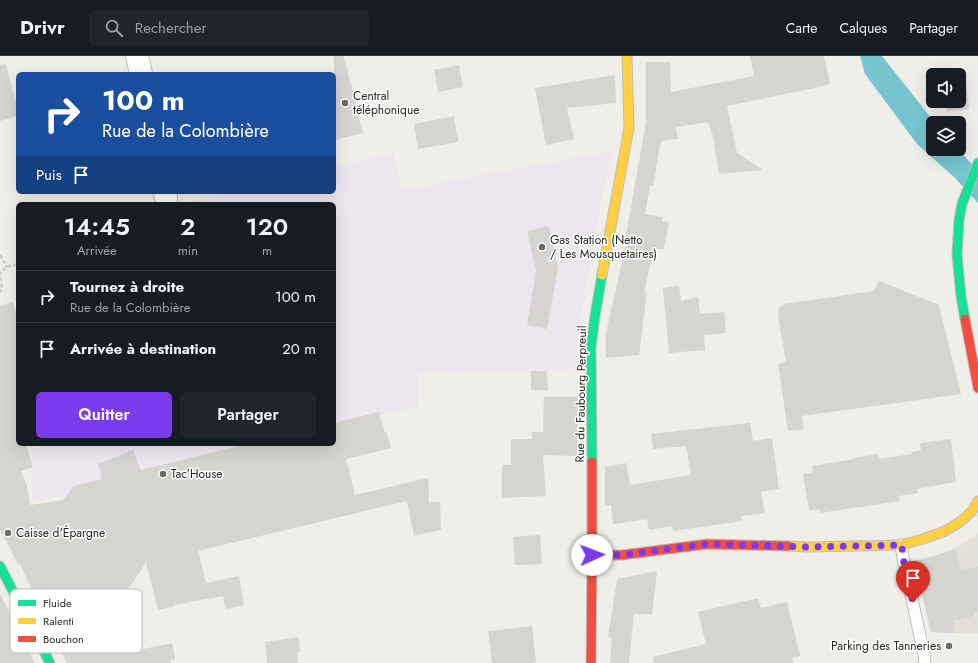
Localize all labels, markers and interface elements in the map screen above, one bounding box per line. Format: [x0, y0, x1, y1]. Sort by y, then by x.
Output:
search box [89, 10, 369, 46]
text: Drivr [20, 14, 65, 41]
icon: search [103, 17, 125, 39]
text: Rechercher [135, 17, 207, 39]
text: Carte [786, 18, 817, 38]
text: Calques [839, 18, 887, 38]
text: Partager [909, 18, 958, 38]
map controls [926, 68, 966, 156]
button: sound [926, 68, 966, 108]
text: 100 m [102, 80, 185, 121]
place label: Central téléphonique [353, 87, 419, 119]
icon: right [36, 88, 88, 140]
marker: Central téléphonique [340, 98, 350, 108]
button: layers [926, 116, 966, 156]
text: Rue de la Colombière [102, 118, 269, 144]
text: Puis [36, 164, 62, 186]
icon: arrive [70, 164, 92, 186]
text: 14:45 [64, 209, 130, 244]
text: 2 [180, 209, 195, 244]
text: 120 [246, 209, 288, 244]
place label: Gas Station (Netto / Les Mousquetaires) [550, 231, 657, 263]
text: Arrivée [77, 241, 117, 260]
text: min [178, 241, 198, 260]
text: m [262, 241, 272, 260]
marker: Gas Station (Netto / Les Mousquetaires) [537, 242, 547, 252]
text: Tournez à droite [70, 276, 184, 298]
icon: right [36, 286, 58, 308]
text: 100 m [275, 286, 316, 308]
text: Rue de la Colombière [70, 298, 191, 317]
street label: Rue du Faubourg Perpreuil [571, 325, 591, 463]
icon: arrive [36, 338, 58, 360]
text: Arrivée à destination [70, 338, 216, 360]
text: 20 m [282, 338, 316, 360]
button: Quitter [36, 392, 172, 438]
button: Partager [180, 392, 316, 438]
place label: Tac'House [171, 465, 222, 483]
marker: Tac'House [158, 469, 168, 479]
place label: Caisse d'Épargne [16, 524, 105, 542]
marker: Caisse d'Épargne [3, 528, 13, 538]
position arrow [571, 534, 613, 576]
pin [896, 561, 930, 602]
icon: arrive [902, 567, 924, 589]
legend [10, 589, 142, 653]
text: Fluide [43, 595, 72, 611]
text: Ralenti [43, 613, 74, 629]
text: Bouchon [43, 631, 84, 647]
place label: Parking des Tanneries [831, 637, 941, 655]
marker: Parking des Tanneries [944, 641, 954, 651]

